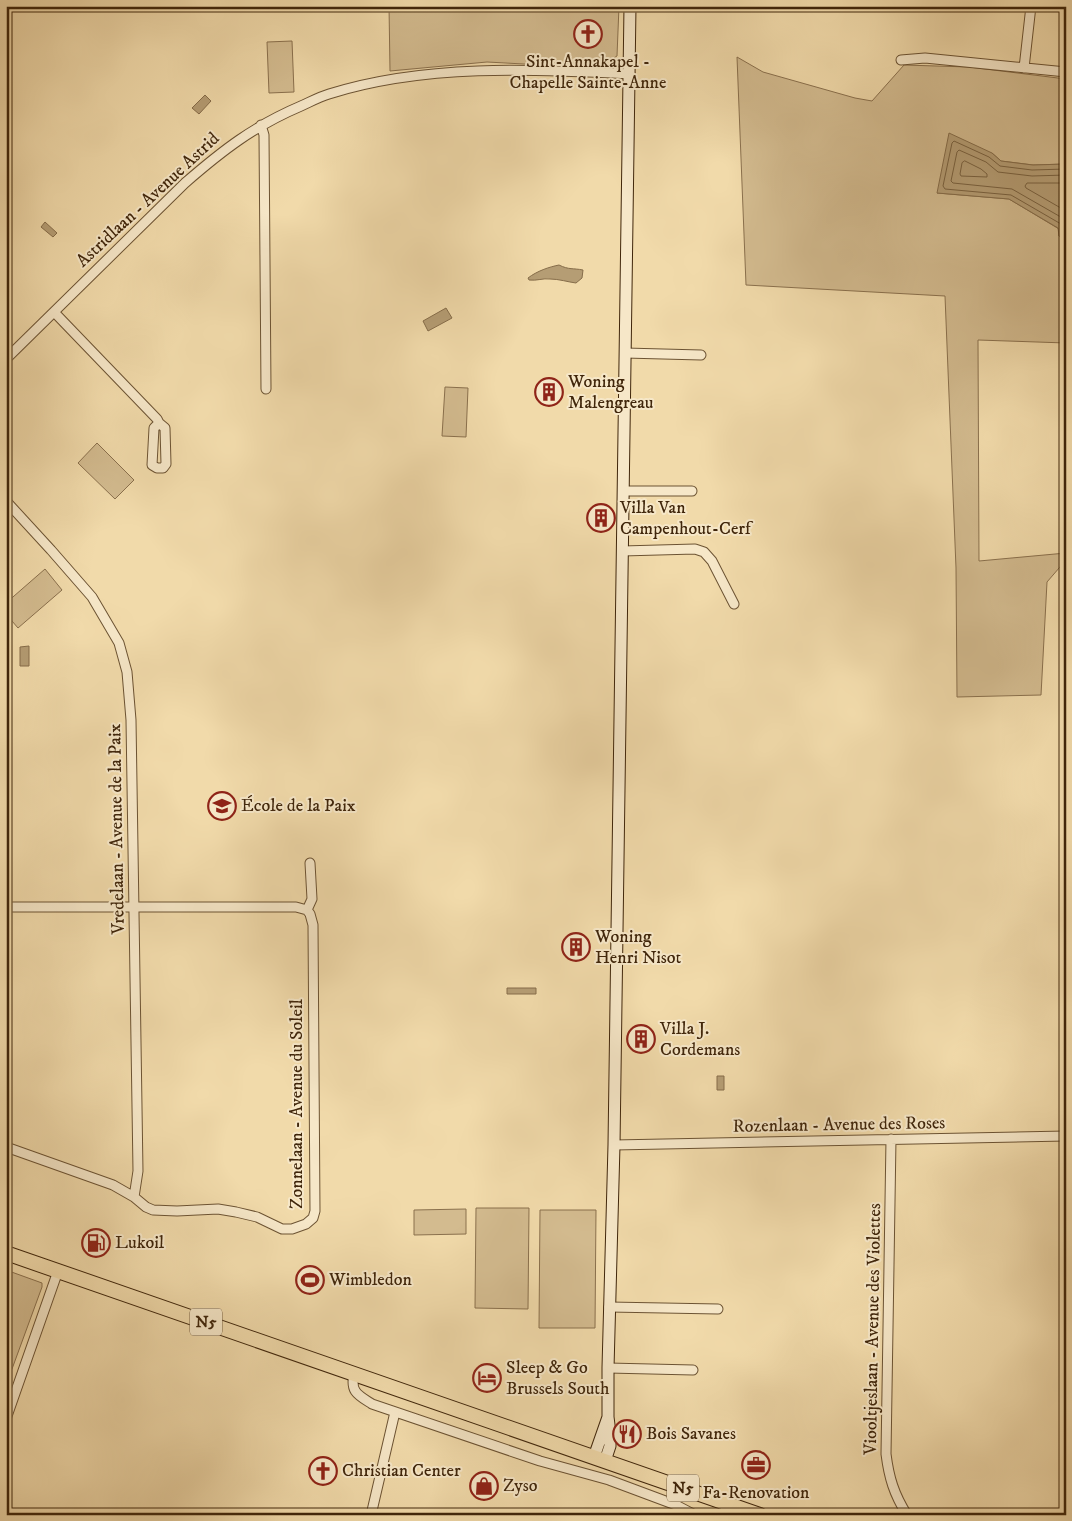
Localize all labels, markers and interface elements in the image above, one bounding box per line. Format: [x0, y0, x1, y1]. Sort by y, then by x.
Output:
church icon: Sint-Annakapel - Chapelle Sainte-Anne [573, 19, 603, 49]
place label: Sint-Annakapel - Chapelle Sainte-Anne [510, 51, 666, 94]
street label: Astridlaan - Avenue Astrid [72, 128, 224, 272]
place label: Woning Malengreau [567, 371, 654, 414]
building icon: Woning Malengreau [534, 377, 564, 407]
place label: Villa Van Campenhout-Cerf [619, 497, 754, 540]
building icon: Villa Van Campenhout-Cerf [586, 503, 616, 533]
street label: Vredelaan - Avenue de la Paix [104, 723, 130, 935]
school or university icon: École de la Paix [207, 791, 237, 821]
place label: École de la Paix [241, 795, 356, 817]
place label: Woning Henri Nisot [594, 926, 682, 969]
building icon: Woning Henri Nisot [561, 932, 591, 962]
street label: Zonnelaan - Avenue du Soleil [286, 998, 308, 1209]
place label: Villa J. Cordemans [659, 1018, 740, 1061]
building icon: Villa J. Cordemans [626, 1024, 656, 1054]
street label: Rozenlaan - Avenue des Roses [733, 1112, 945, 1138]
street label: Viooltjeslaan - Avenue des Violettes [860, 1203, 886, 1456]
fuel station icon: Lukoil [81, 1228, 111, 1258]
place label: Lukoil [115, 1232, 165, 1254]
sports icon: Wimbledon [295, 1265, 325, 1295]
place label: Wimbledon [328, 1269, 412, 1291]
road number: N5 [190, 1308, 222, 1335]
place label: Sleep & Go Brussels South [506, 1357, 610, 1400]
hotel icon: Sleep & Go Brussels South [472, 1363, 502, 1393]
restaurant icon: Bois Savanes [612, 1419, 642, 1449]
place label: Bois Savanes [646, 1423, 736, 1445]
office icon: Fa-Renovation [741, 1450, 771, 1480]
church icon: Christian Center [308, 1456, 338, 1486]
place label: Christian Center [342, 1460, 461, 1482]
shop icon: Zyso [469, 1471, 499, 1501]
place label: Zyso [503, 1475, 538, 1497]
road number: N5 [667, 1475, 699, 1502]
place label: Fa-Renovation [702, 1482, 810, 1504]

